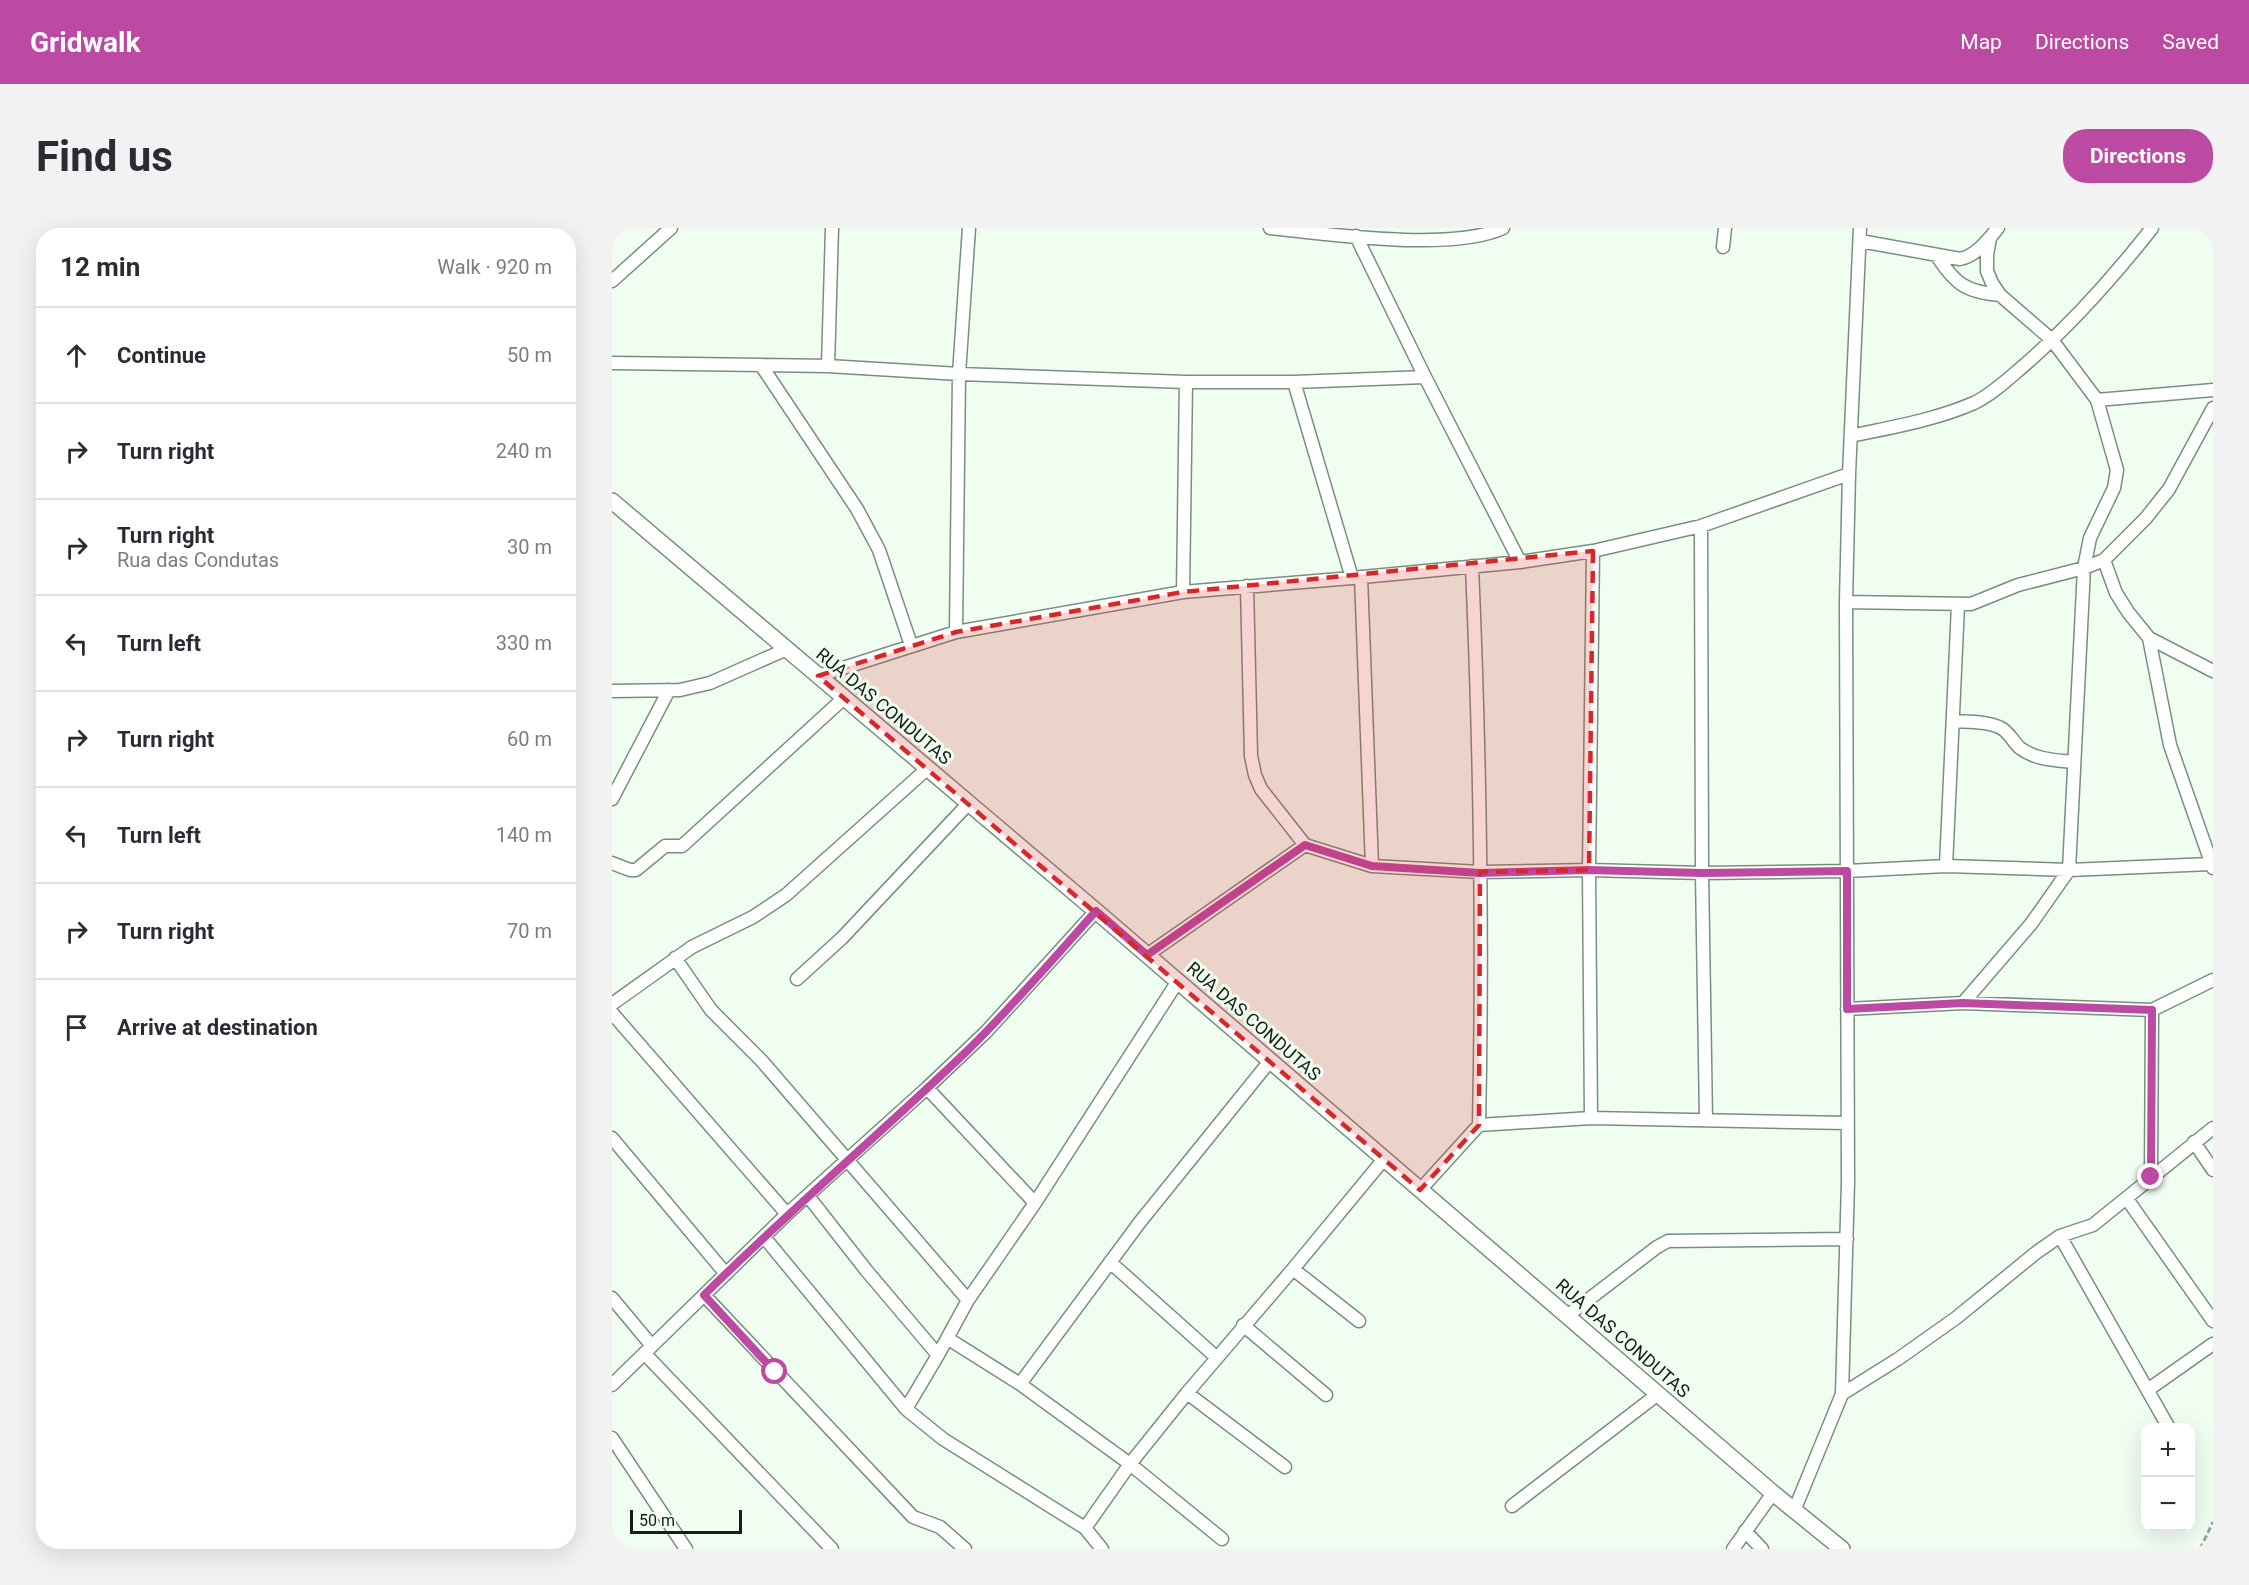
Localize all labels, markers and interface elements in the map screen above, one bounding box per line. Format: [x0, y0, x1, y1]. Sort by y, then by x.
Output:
text: Gridwalk [30, 26, 140, 59]
text: Map [1960, 30, 2002, 54]
text: Directions [2035, 30, 2129, 54]
text: Saved [2162, 30, 2219, 54]
button: Directions [2063, 129, 2213, 183]
text: Find us [36, 132, 173, 181]
text: 12 min [60, 252, 140, 282]
text: Walk · 920 m [437, 255, 552, 279]
icon: ahead [60, 339, 93, 372]
text: Continue [117, 343, 206, 368]
text: 50 m [507, 343, 552, 367]
icon: right [60, 435, 93, 468]
text: Turn right [117, 439, 214, 464]
text: 240 m [496, 439, 552, 463]
text: Turn right [117, 523, 214, 548]
icon: right [60, 531, 93, 564]
text: 30 m [507, 535, 552, 559]
text: Rua das Condutas [117, 548, 279, 572]
icon: left [60, 627, 93, 660]
text: Turn left [117, 631, 201, 656]
text: 330 m [496, 631, 552, 655]
street label: RUA DAS CONDUTAS [812, 643, 956, 769]
icon: right [60, 723, 93, 756]
text: Turn right [117, 727, 214, 752]
text: 60 m [507, 727, 552, 751]
icon: left [60, 819, 93, 852]
text: Turn left [117, 823, 201, 848]
text: 140 m [496, 823, 552, 847]
icon: right [60, 915, 93, 948]
text: Turn right [117, 919, 214, 944]
text: 70 m [507, 919, 552, 943]
street label: RUA DAS CONDUTAS [1183, 957, 1325, 1085]
icon: arrive [60, 1011, 93, 1044]
text: Arrive at destination [117, 1015, 318, 1040]
route end [2137, 1163, 2163, 1189]
street label: RUA DAS CONDUTAS [1552, 1274, 1694, 1402]
route start [761, 1358, 787, 1384]
map controls [2141, 1423, 2195, 1531]
button: + [2141, 1423, 2195, 1477]
button: − [2141, 1477, 2195, 1531]
scale bar [630, 1507, 742, 1534]
text: 50 m [639, 1511, 675, 1530]

